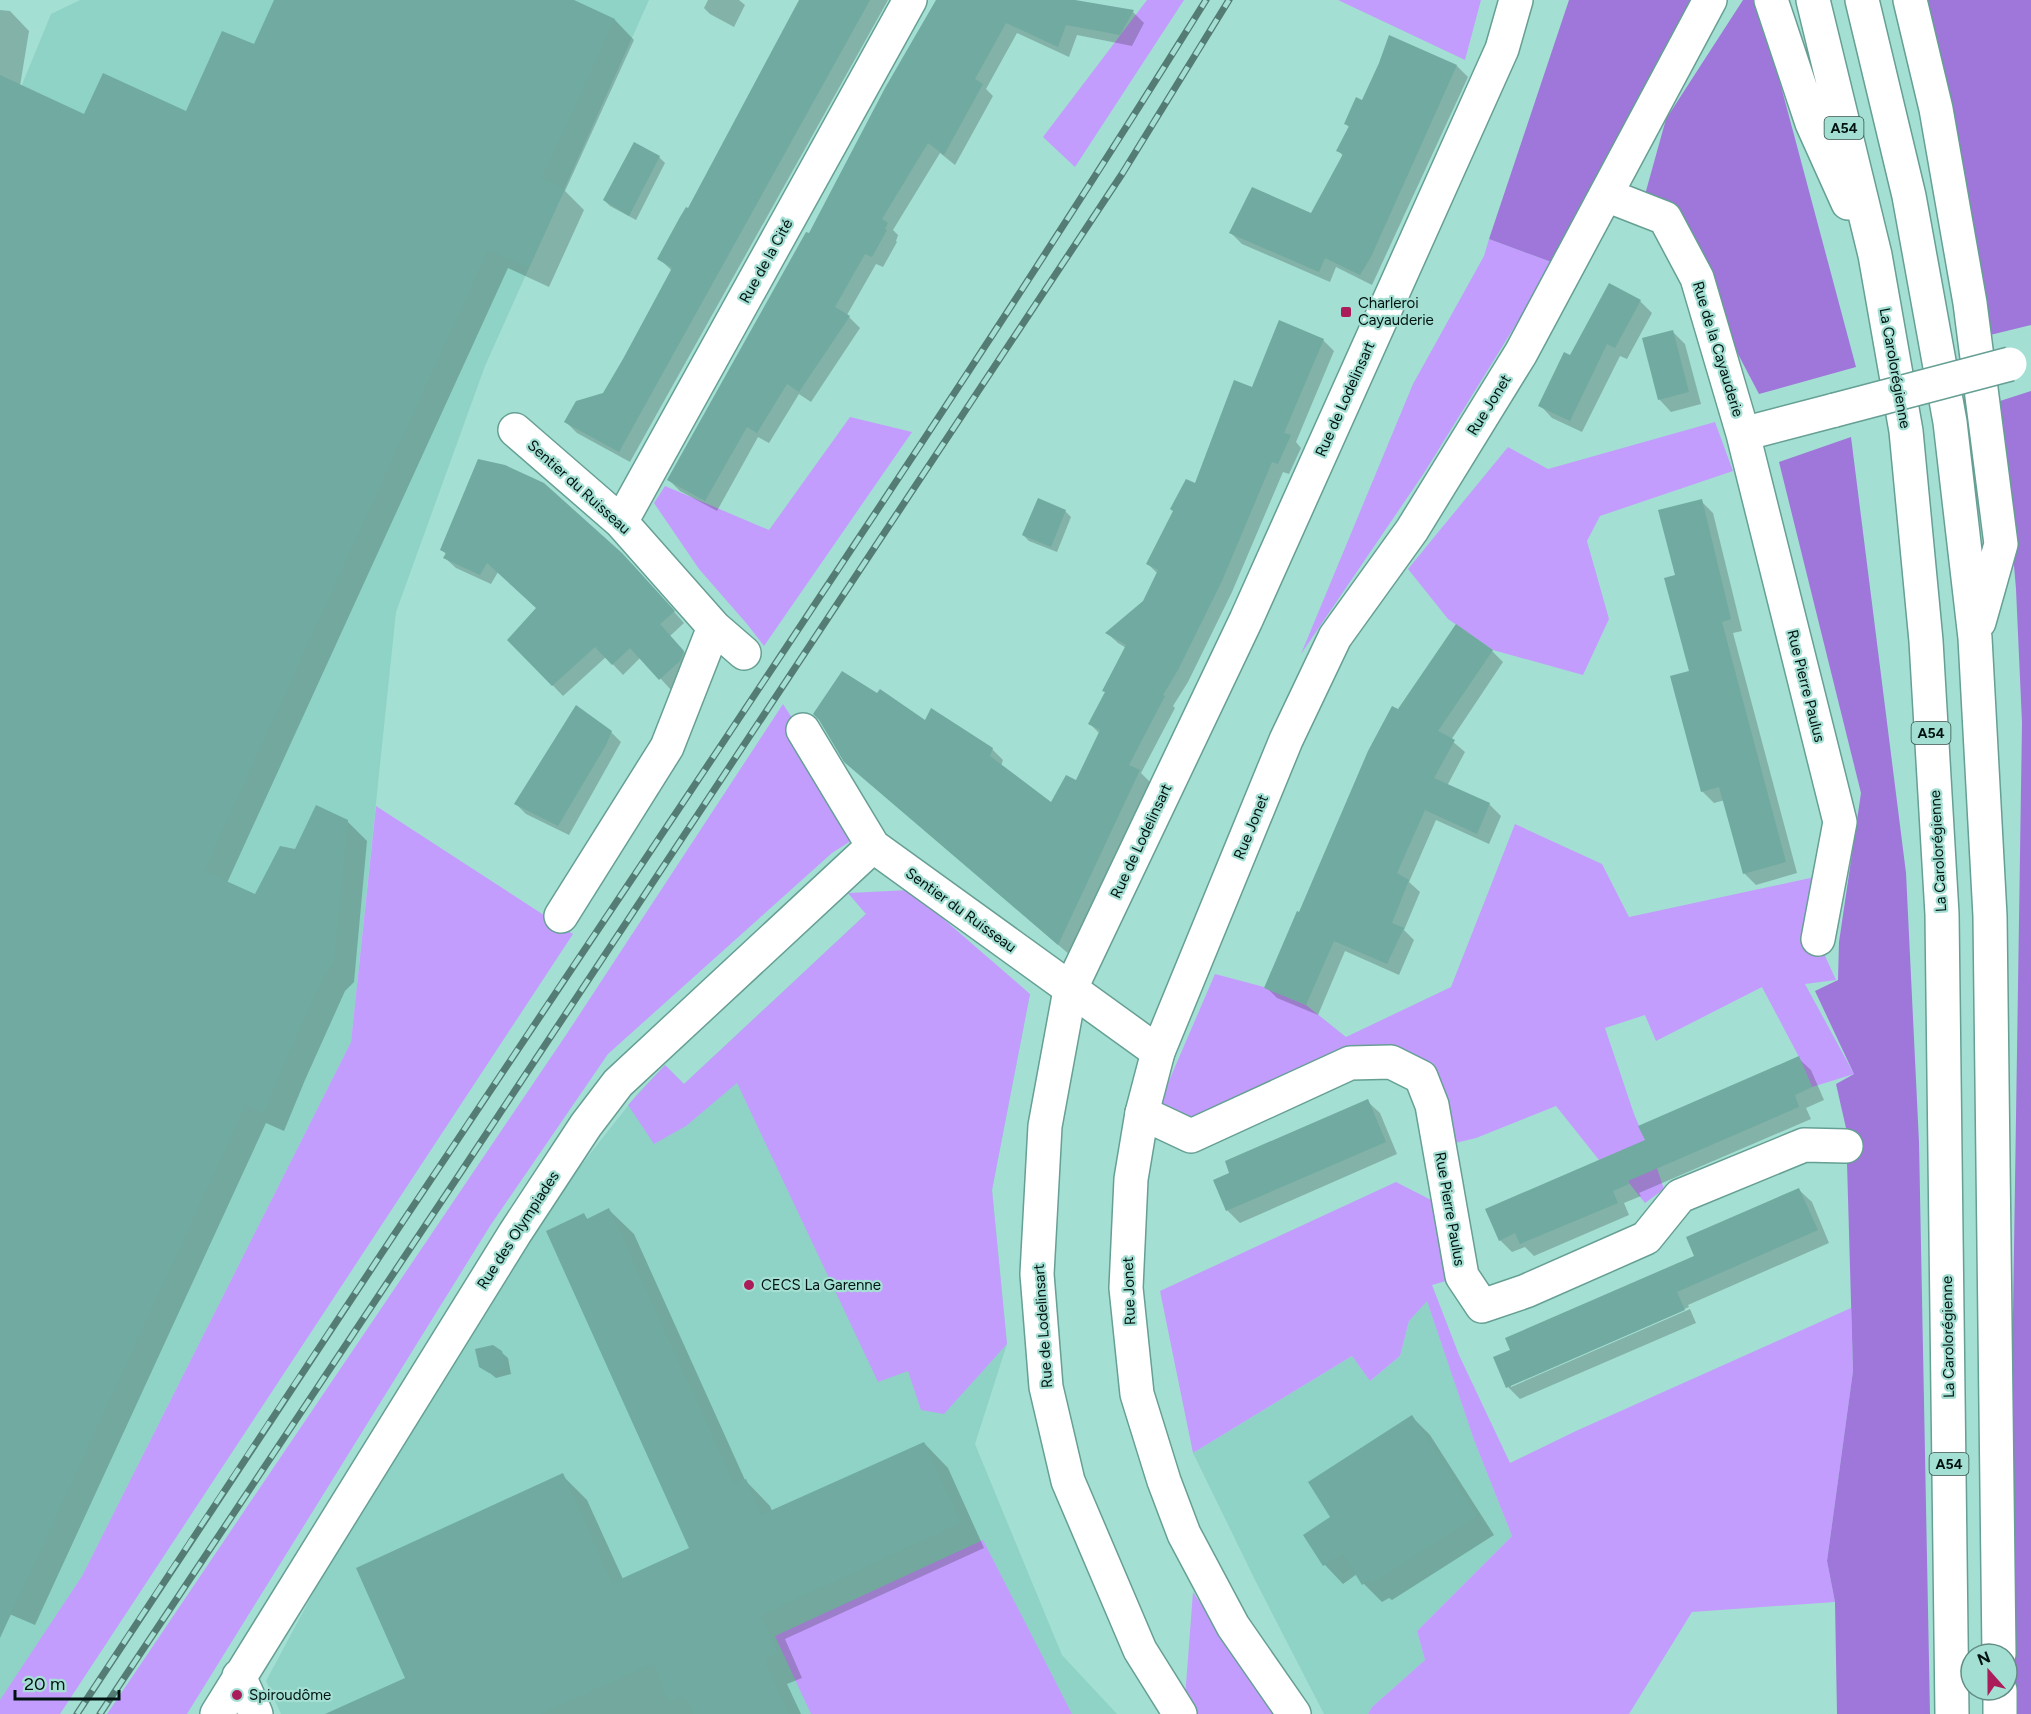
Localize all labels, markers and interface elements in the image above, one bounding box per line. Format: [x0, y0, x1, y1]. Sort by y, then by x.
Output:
road number: A54 [1824, 117, 1864, 139]
street label: Rue de la Cité [736, 216, 796, 306]
street label: Rue de la Cayauderie [1689, 279, 1747, 419]
place label: Charleroi Cayauderie [1358, 294, 1434, 329]
marker: Charleroi Cayauderie [1339, 305, 1353, 319]
street label: La Carolorégienne [1876, 306, 1914, 430]
street label: Rue de Lodelinsart [1311, 338, 1379, 459]
street label: Rue Jonet [1463, 371, 1515, 439]
street label: Sentier du Ruisseau [524, 436, 634, 538]
street label: Rue Pierre Paulus [1783, 628, 1829, 744]
road number: A54 [1912, 722, 1950, 744]
street label: Rue de Lodelinsart [1107, 781, 1176, 901]
street label: La Carolorégienne [1926, 790, 1950, 912]
street label: Rue Jonet [1230, 792, 1272, 862]
street label: Sentier du Ruisseau [902, 864, 1020, 956]
street label: Rue Pierre Paulus [1431, 1151, 1469, 1267]
street label: Rue des Olympiades [473, 1168, 563, 1292]
street label: Rue Jonet [1119, 1256, 1139, 1325]
street label: Rue de Lodelinsart [1030, 1263, 1056, 1389]
place label: CECS La Garenne [761, 1276, 881, 1294]
street label: La Carolorégienne [1938, 1276, 1958, 1398]
marker: CECS La Garenne [742, 1278, 756, 1292]
road number: A54 [1930, 1453, 1968, 1475]
north arrow [1959, 1642, 2019, 1702]
text: N [1975, 1647, 1993, 1670]
scale bar [15, 1663, 118, 1701]
text: 20 m [24, 1673, 65, 1695]
place label: Spiroudôme [249, 1686, 331, 1704]
marker: Spiroudôme [230, 1688, 244, 1702]

